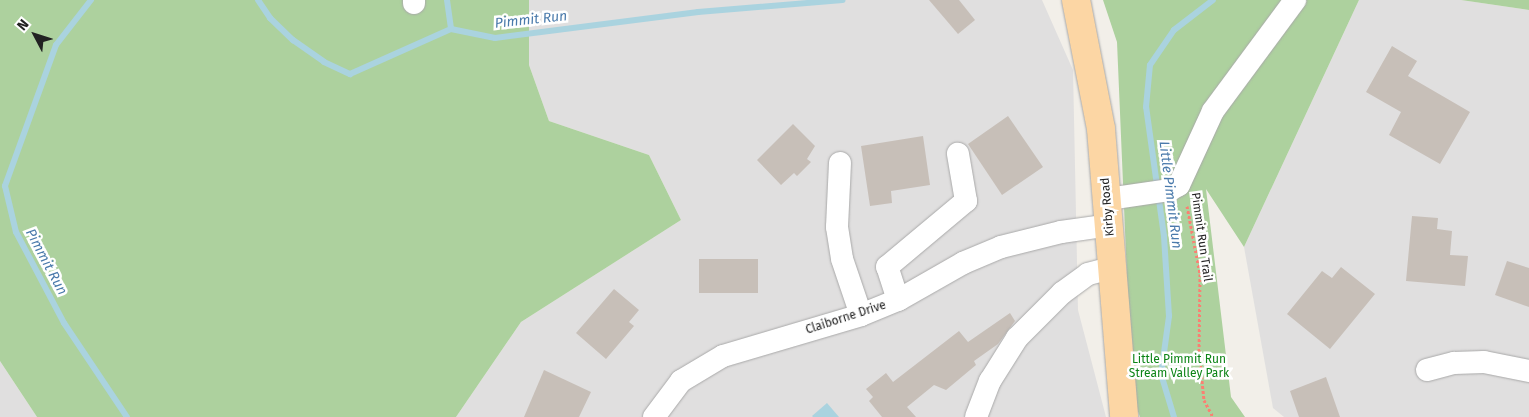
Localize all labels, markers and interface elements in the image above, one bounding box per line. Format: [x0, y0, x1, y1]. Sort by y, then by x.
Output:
water label: Pimmit Run [494, 8, 568, 32]
north arrow [10, 10, 60, 60]
text: N [14, 16, 33, 34]
water label: Little Pimmit Run [1155, 140, 1185, 250]
street label: Kirby Road [1098, 177, 1118, 237]
street label: Pimmit Run Trail [1188, 192, 1214, 282]
water label: Pimmit Run [22, 226, 70, 298]
street label: Claiborne Drive [804, 298, 888, 338]
park label: Little Pimmit Run Stream Valley Park [1129, 353, 1229, 381]

